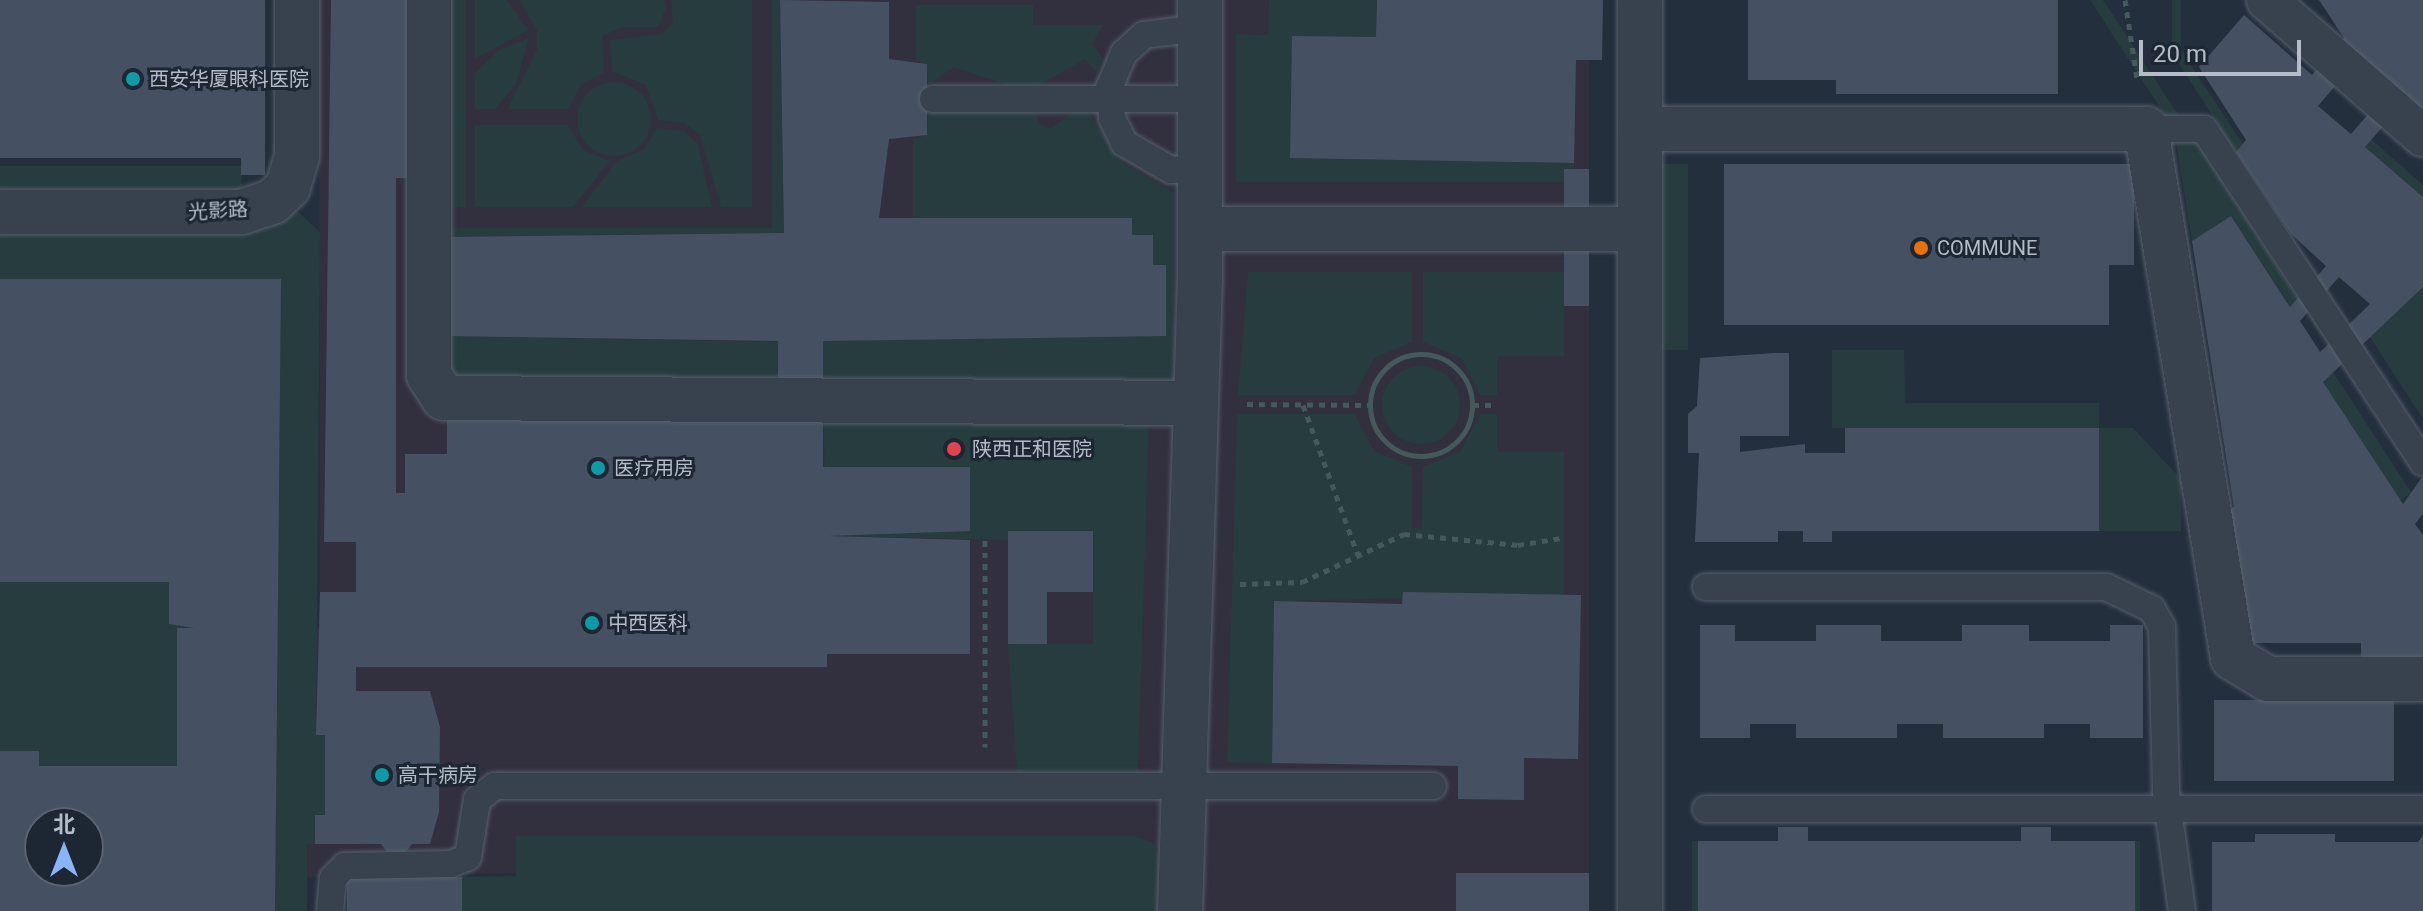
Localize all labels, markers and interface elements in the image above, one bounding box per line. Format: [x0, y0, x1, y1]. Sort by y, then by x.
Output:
scale bar [2143, 24, 2305, 74]
text: 20 m [2153, 40, 2207, 68]
place label: 西安华厦眼科医院 [149, 67, 309, 91]
marker: 西安华厦眼科医院 [124, 70, 142, 88]
street label: 光影路 [187, 197, 249, 225]
place label: COMMUNE [1937, 236, 2037, 260]
marker: COMMUNE [1912, 239, 1930, 257]
place label: 陕西正和医院 [972, 437, 1092, 461]
marker: 陕西正和医院 [943, 438, 965, 460]
place label: 医疗用房 [614, 456, 694, 480]
marker: 医疗用房 [589, 459, 607, 477]
place label: 中西医科 [608, 611, 688, 635]
marker: 中西医科 [583, 614, 601, 632]
place label: 高干病房 [398, 763, 478, 787]
marker: 高干病房 [373, 766, 391, 784]
north arrow [24, 807, 104, 887]
text: 北 [53, 812, 75, 837]

